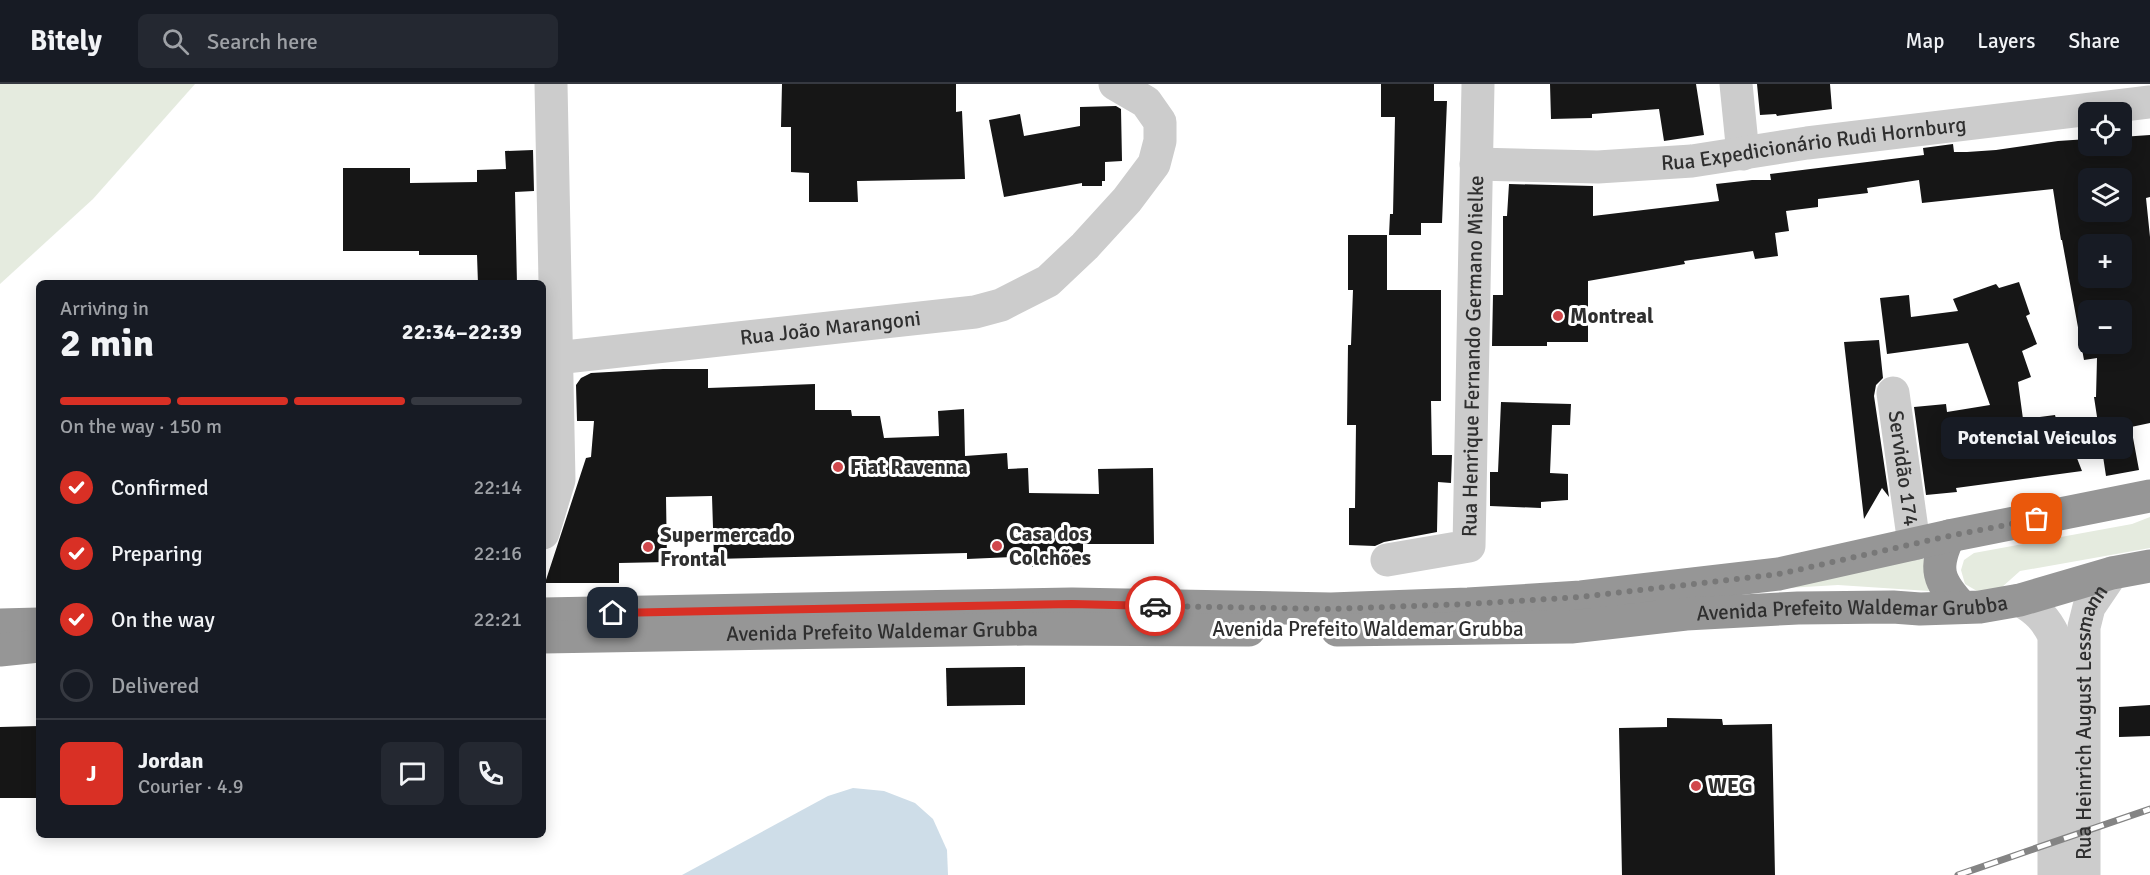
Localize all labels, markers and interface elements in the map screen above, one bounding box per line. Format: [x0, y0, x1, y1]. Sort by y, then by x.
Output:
search box [138, 14, 558, 68]
text: Bitely [30, 24, 102, 58]
icon: search [159, 25, 192, 58]
text: Search here [207, 28, 318, 55]
text: Map [1906, 28, 1944, 54]
text: Layers [1977, 28, 2035, 54]
text: Share [2068, 28, 2120, 54]
map controls [2078, 102, 2132, 354]
button: locate [2078, 102, 2132, 156]
street label: Rua Expedicionário Rudi Hornburg [1660, 111, 1968, 176]
button: layers [2078, 168, 2132, 222]
street label: Rua Henrique Fernando Germano Mielke [1456, 175, 1489, 537]
button: + [2078, 234, 2132, 288]
text: Arriving in [60, 296, 149, 321]
button: − [2078, 300, 2132, 354]
place label: Montreal [1570, 303, 1654, 329]
street label: Rua João Marangoni [739, 305, 922, 351]
marker: Montreal [1551, 309, 1565, 323]
text: 22:34–22:39 [402, 318, 522, 345]
text: 2 min [60, 319, 154, 367]
street label: Servidão 174 [1883, 409, 1924, 528]
text: On the way · 150 m [60, 414, 222, 439]
callout: Potencial Veiculos [1941, 417, 2133, 459]
text: Potencial Veiculos [1957, 425, 2117, 450]
place label: Fiat Ravenna [850, 454, 968, 480]
marker: Fiat Ravenna [831, 460, 845, 474]
icon: check [60, 471, 93, 504]
text: Confirmed [111, 474, 209, 501]
text: 22:14 [473, 475, 522, 500]
pin [2011, 493, 2062, 544]
icon: bag [2020, 502, 2053, 535]
place label: Casa dos Colchões [1009, 521, 1091, 571]
place label: Supermercado Frontal [660, 522, 792, 572]
icon: check [60, 537, 93, 570]
marker: Casa dos Colchões [990, 539, 1004, 553]
text: Preparing [111, 540, 203, 567]
marker: Supermercado Frontal [641, 540, 655, 554]
text: 22:16 [473, 541, 522, 566]
courier [1125, 576, 1185, 636]
street label: Rua Heinrich August Lessmann [2070, 579, 2113, 860]
pin [587, 587, 638, 638]
street label: Avenida Prefeito Waldemar Grubba [1696, 589, 2010, 626]
icon: car [1139, 590, 1172, 623]
icon: home [596, 596, 629, 629]
icon: check [60, 603, 93, 636]
text: On the way [111, 606, 215, 633]
text: 22:21 [473, 607, 522, 632]
street label: Avenida Prefeito Waldemar Grubba [726, 616, 1038, 647]
street label: Avenida Prefeito Waldemar Grubba [1212, 616, 1524, 642]
text: Delivered [111, 672, 199, 699]
button: chat [381, 742, 444, 805]
button: phone [459, 742, 522, 805]
text: Jordan [138, 747, 204, 774]
text: J [86, 760, 97, 787]
place label: WEG [1708, 773, 1753, 799]
text: Courier · 4.9 [138, 774, 244, 799]
marker: WEG [1689, 779, 1703, 793]

